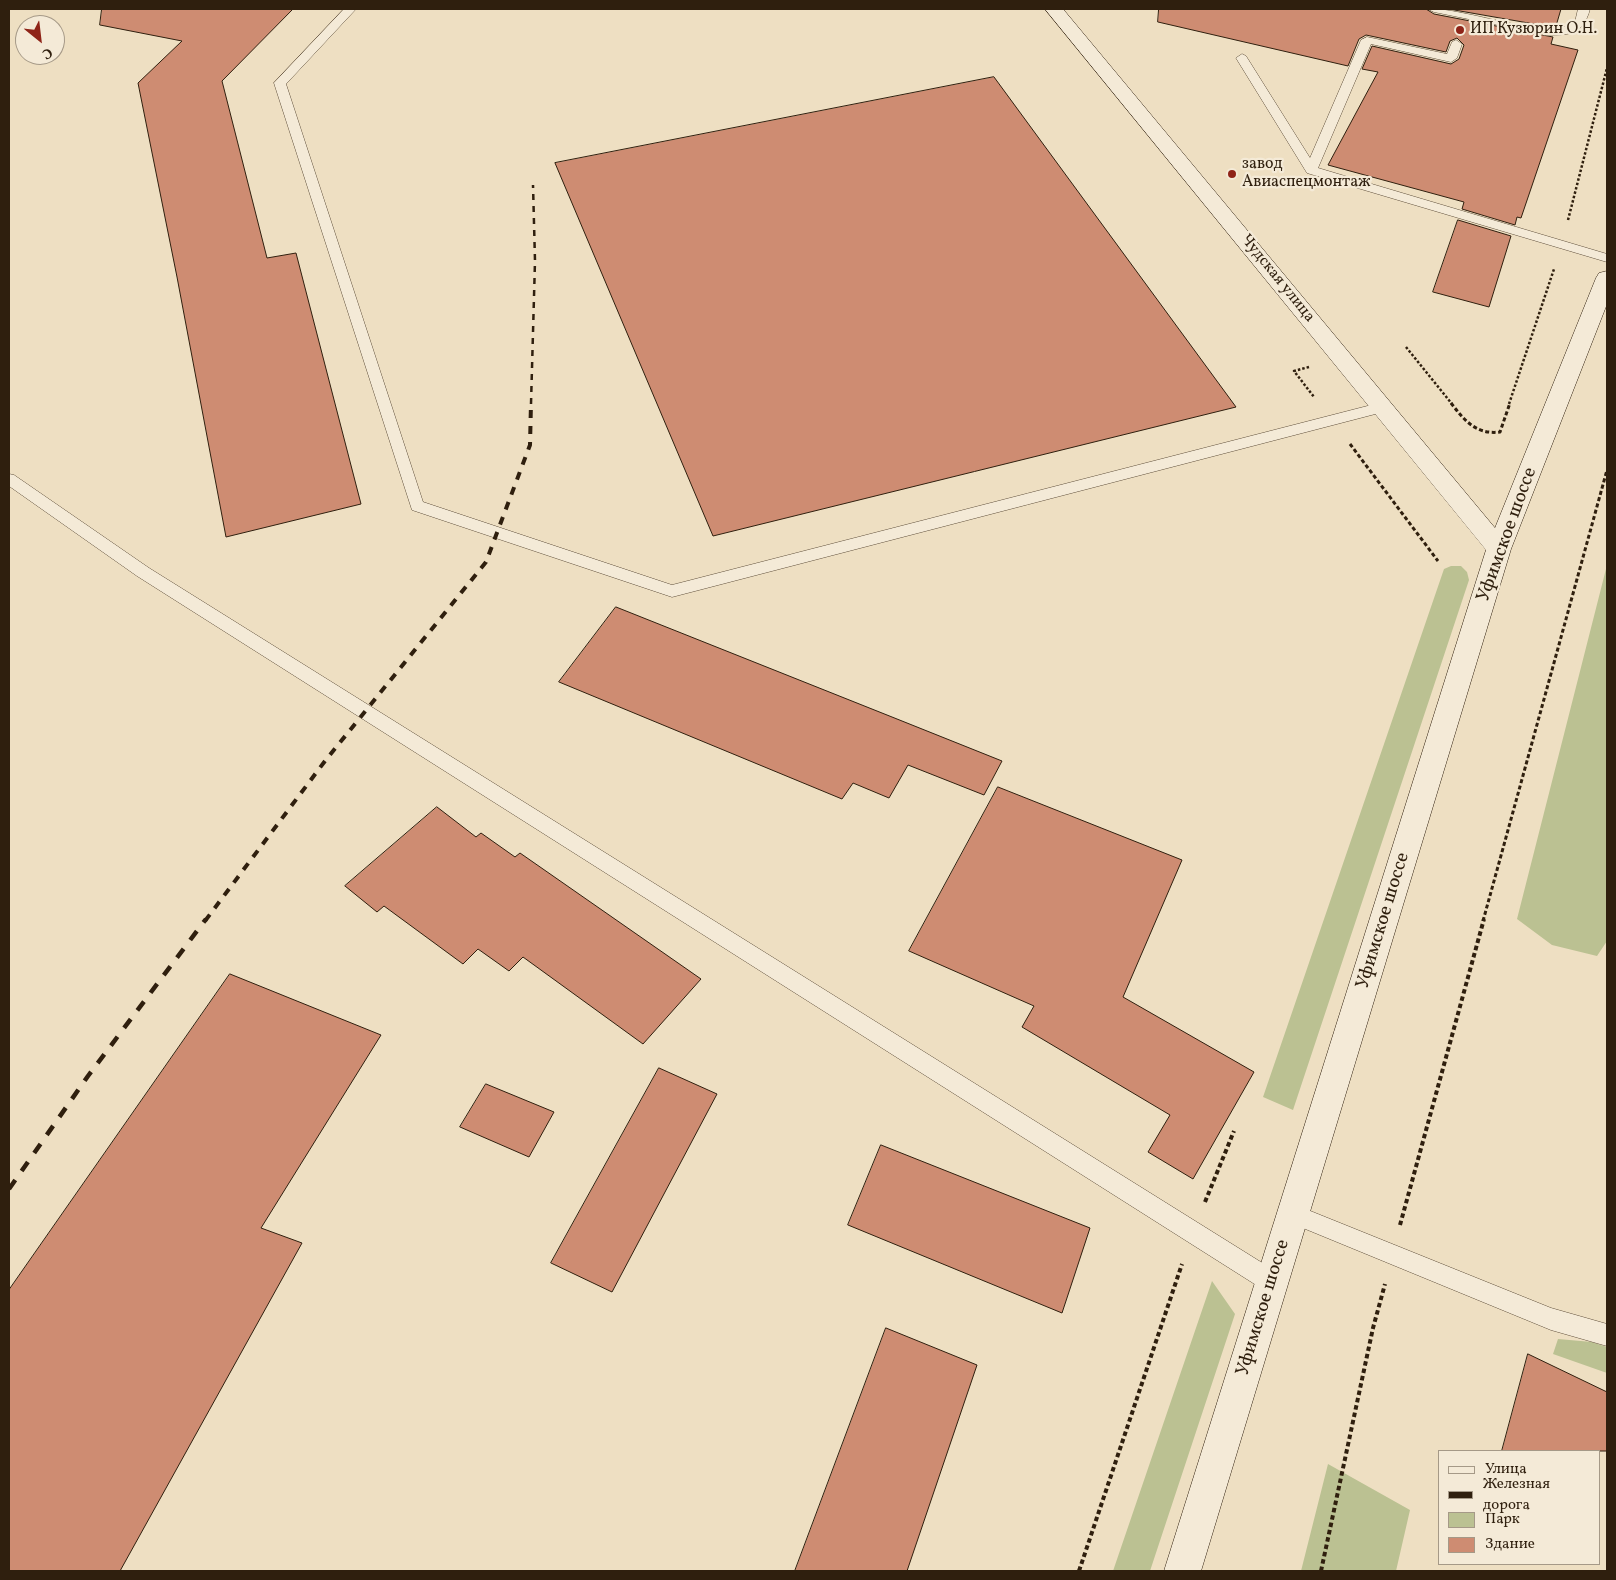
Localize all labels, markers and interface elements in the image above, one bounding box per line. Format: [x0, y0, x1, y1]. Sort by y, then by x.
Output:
north arrow [15, 15, 65, 65]
place label: ИП Кузюрин О.Н. [1470, 20, 1597, 40]
marker: ИП Кузюрин О.Н. [1454, 24, 1466, 36]
text: С [38, 42, 56, 63]
place label: завод Авиаспецмонтаж [1242, 155, 1371, 193]
marker: завод Авиаспецмонтаж [1226, 168, 1238, 180]
street label: Чудская улица [1236, 231, 1318, 327]
street label: Уфимское шоссе [1473, 465, 1543, 605]
street label: Уфимское шоссе [1352, 850, 1416, 992]
street label: Уфимское шоссе [1232, 1237, 1296, 1379]
legend [1438, 1450, 1601, 1565]
text: Улица [1485, 1459, 1527, 1480]
text: Железная дорога [1483, 1474, 1550, 1516]
text: Парк [1485, 1509, 1520, 1530]
text: Здание [1485, 1534, 1535, 1555]

